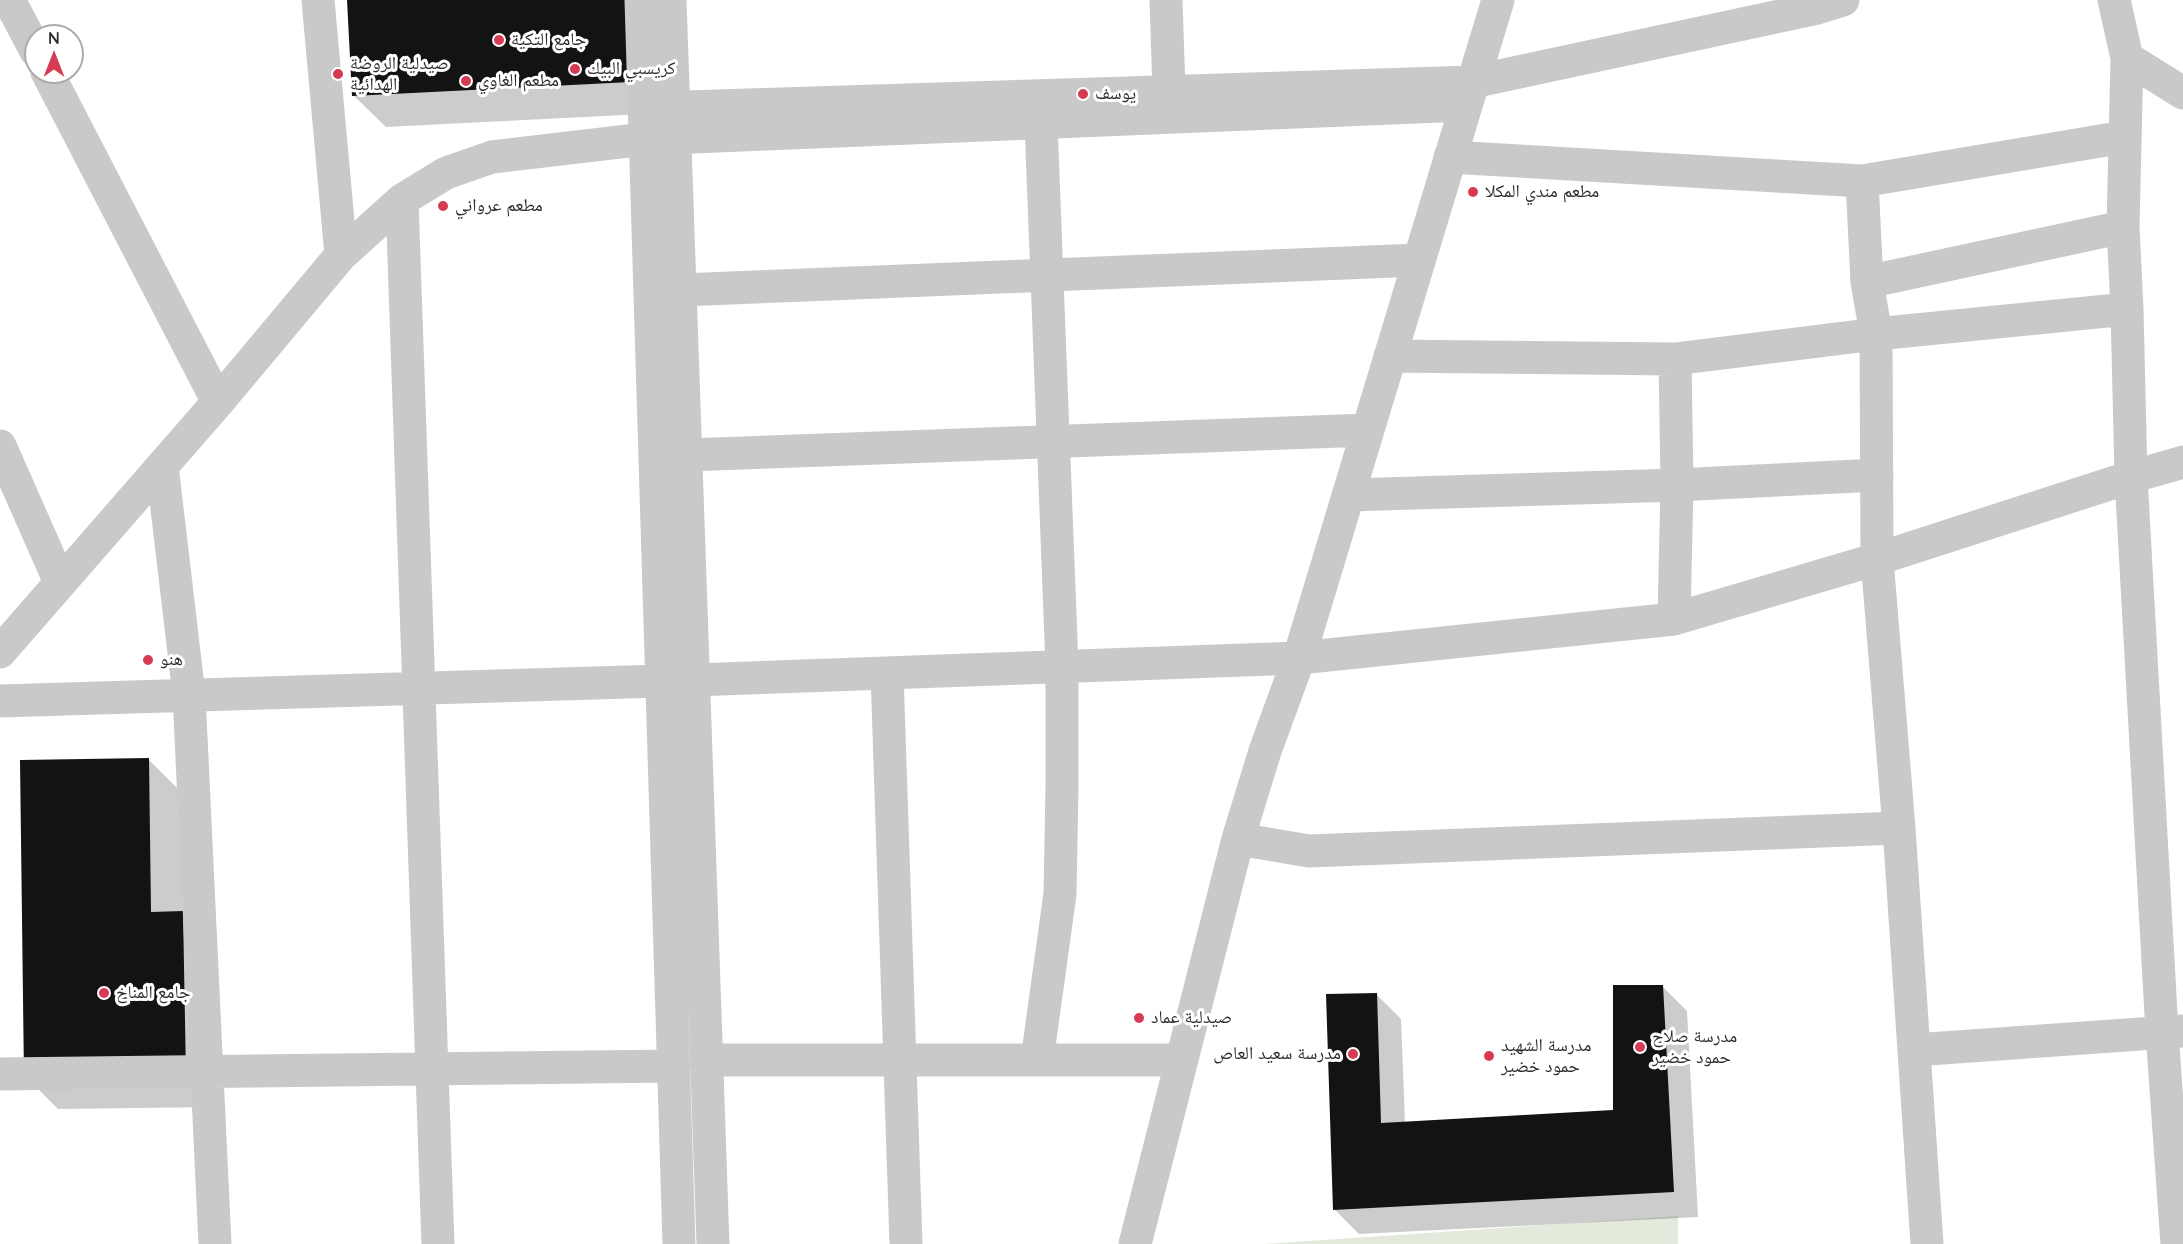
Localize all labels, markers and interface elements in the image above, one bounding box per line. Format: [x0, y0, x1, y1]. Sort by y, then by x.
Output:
north arrow [24, 24, 84, 84]
text: N [48, 28, 60, 48]
place label: جامع التكية [511, 29, 586, 51]
marker: جامع التكية [492, 33, 506, 47]
place label: صيدلية الروضة الهدائية [350, 53, 449, 96]
place label: كريسبي البيك [587, 58, 675, 80]
marker: كريسبي البيك [568, 62, 582, 76]
marker: صيدلية الروضة الهدائية [331, 67, 345, 81]
place label: مطعم الغاوي [478, 70, 559, 92]
marker: مطعم الغاوي [459, 74, 473, 88]
place label: يوسف [1095, 83, 1136, 105]
marker: يوسف [1076, 87, 1090, 101]
place label: مطعم مندي المكلا [1485, 181, 1599, 203]
marker: مطعم مندي المكلا [1466, 185, 1480, 199]
place label: مطعم عرواني [455, 195, 543, 217]
marker: مطعم عرواني [436, 199, 450, 213]
place label: هنو [160, 649, 183, 671]
marker: هنو [141, 653, 155, 667]
place label: جامع المناخ [116, 982, 191, 1004]
marker: جامع المناخ [97, 986, 111, 1000]
place label: صيدلية عماد [1151, 1007, 1232, 1029]
marker: صيدلية عماد [1132, 1011, 1146, 1025]
place label: مدرسة صلاح حمود خضير [1652, 1026, 1737, 1068]
place label: مدرسة الشهيد حمود خضير [1501, 1035, 1591, 1078]
marker: مدرسة صلاح حمود خضير [1633, 1040, 1647, 1054]
place label: مدرسة سعيد العاص [1213, 1043, 1341, 1065]
marker: مدرسة سعيد العاص [1346, 1047, 1360, 1061]
marker: مدرسة الشهيد حمود خضير [1482, 1049, 1496, 1063]

